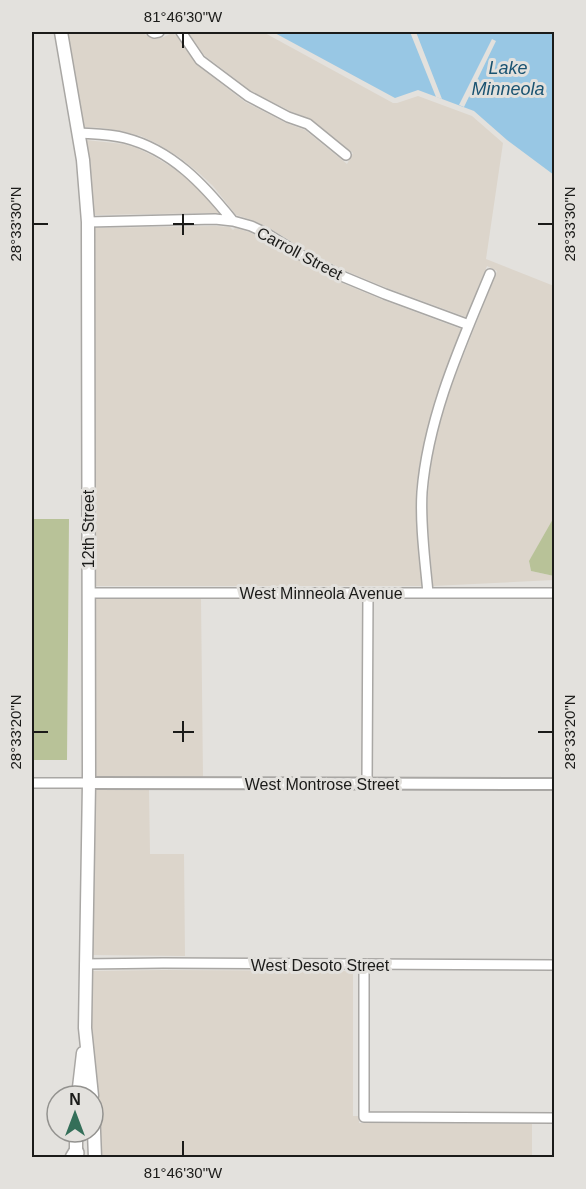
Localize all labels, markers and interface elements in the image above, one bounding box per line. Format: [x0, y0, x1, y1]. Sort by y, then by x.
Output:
text: 81°46'30"W [144, 8, 223, 25]
water label: Lake Minneola [471, 58, 545, 99]
text: 28°33'30"N [7, 186, 24, 262]
text: 28°33'30"N [561, 186, 578, 262]
street label: Carroll Street [254, 224, 346, 283]
street label: 12th Street [80, 489, 97, 568]
street label: West Minneola Avenue [239, 585, 403, 602]
text: 28°33'20"N [7, 694, 24, 770]
text: 28°33'20"N [561, 694, 578, 770]
street label: West Montrose Street [245, 776, 400, 793]
street label: West Desoto Street [251, 957, 390, 974]
north arrow [45, 1084, 105, 1144]
text: N [69, 1091, 81, 1108]
text: 81°46'30"W [144, 1164, 223, 1181]

